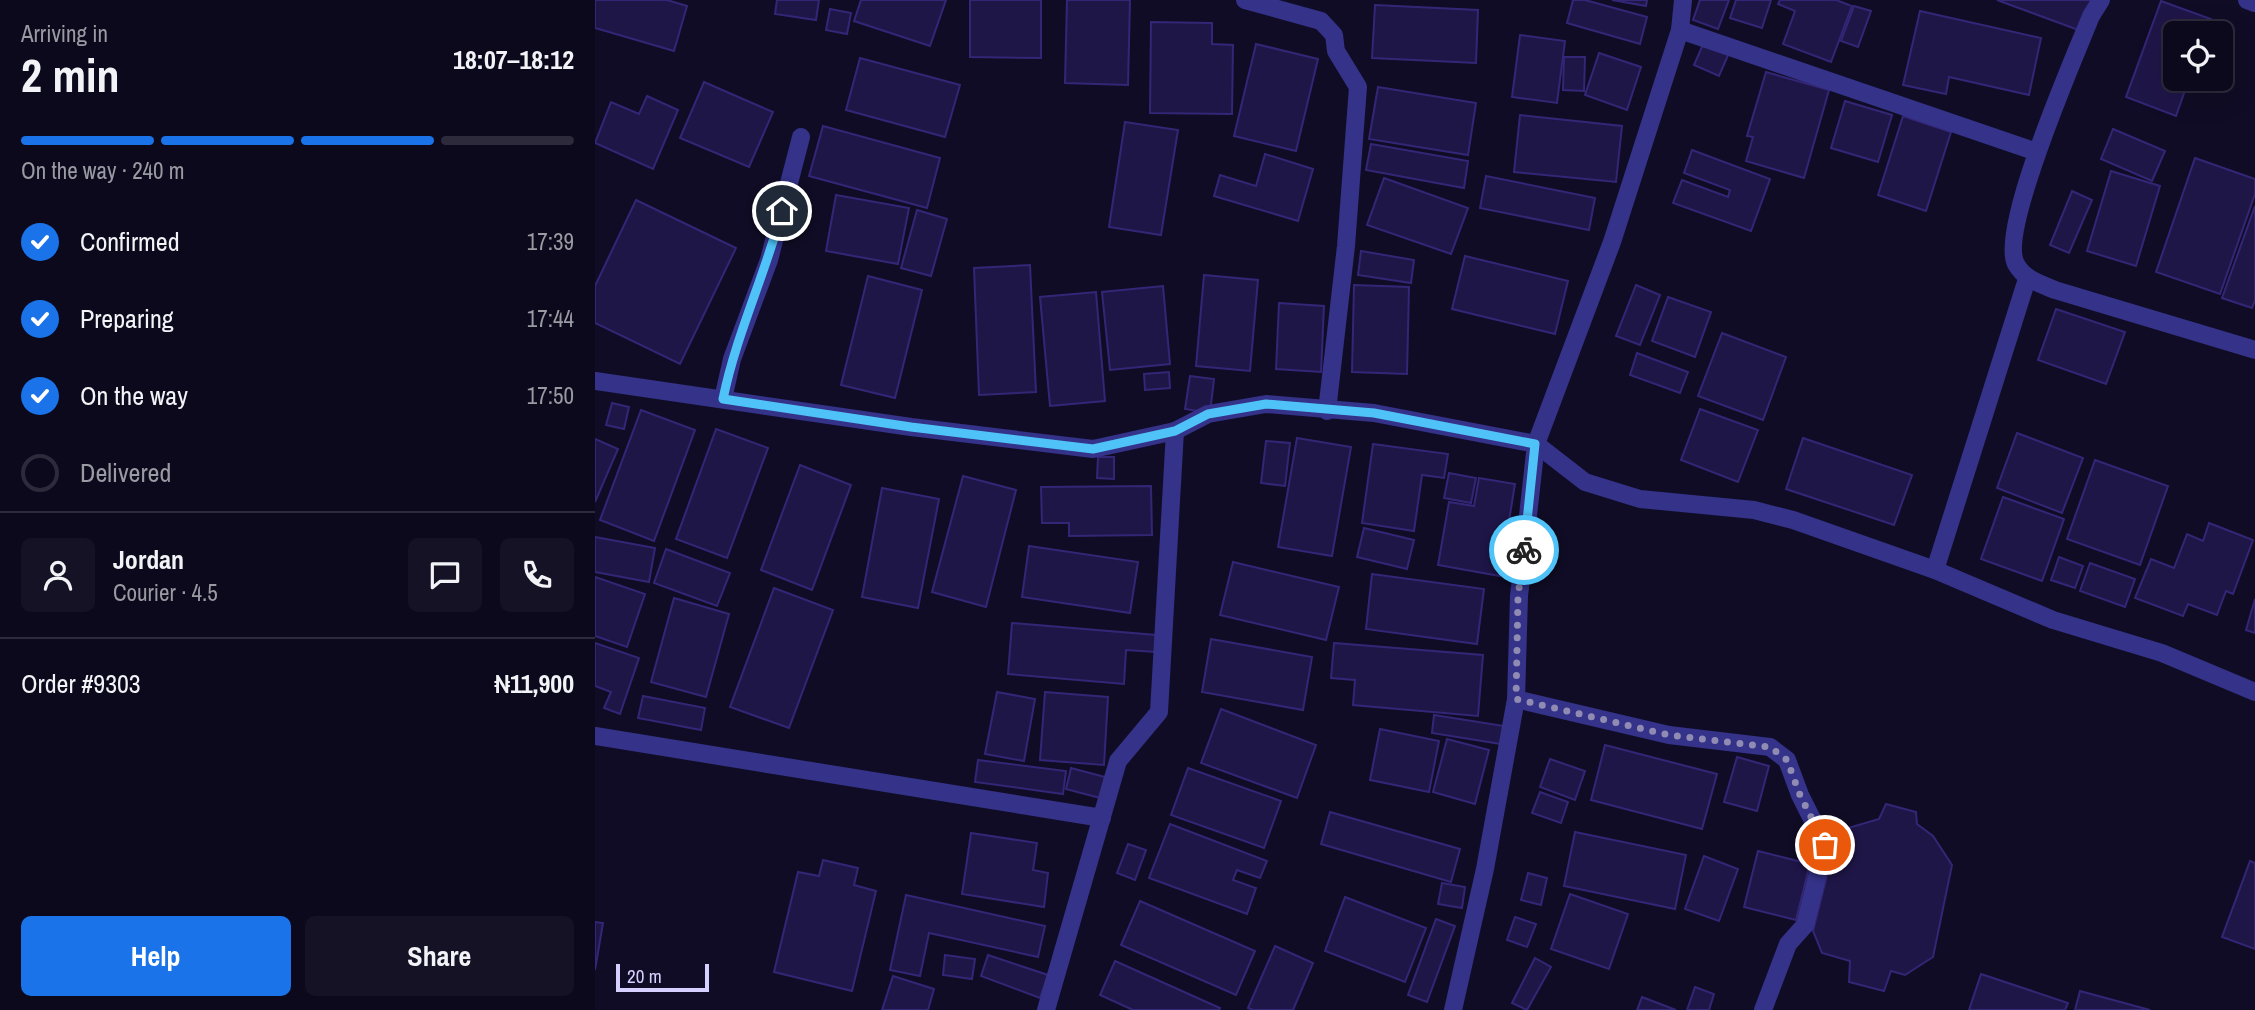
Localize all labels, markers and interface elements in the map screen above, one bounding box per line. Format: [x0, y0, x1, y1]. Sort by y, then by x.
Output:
text: Arriving in [21, 18, 108, 49]
map controls [2163, 21, 2233, 91]
button: locate [2163, 21, 2233, 91]
text: 18:07–18:12 [453, 42, 574, 77]
text: 2 min [21, 44, 120, 106]
text: On the way · 240 m [21, 155, 185, 186]
pin [752, 181, 812, 241]
icon: home [763, 192, 801, 230]
icon: check [21, 223, 59, 261]
text: Confirmed [80, 224, 180, 259]
text: 17:39 [527, 226, 574, 257]
icon: check [21, 300, 59, 338]
text: Preparing [80, 301, 174, 336]
text: 17:44 [527, 303, 574, 334]
icon: check [21, 377, 59, 415]
text: On the way [80, 378, 188, 413]
text: 17:50 [527, 380, 574, 411]
text: Delivered [80, 455, 171, 490]
courier [1489, 515, 1559, 585]
icon: bike [1505, 531, 1543, 569]
button: person [21, 538, 95, 612]
button: chat [408, 538, 482, 612]
button: phone [500, 538, 574, 612]
text: Jordan [113, 542, 184, 577]
text: Courier · 4.5 [113, 577, 218, 608]
text: Order #9303 [21, 666, 141, 701]
text: ₦11,900 [495, 666, 574, 701]
pin [1795, 815, 1855, 875]
icon: bag [1806, 826, 1844, 864]
button: Help [21, 916, 291, 996]
button: Share [305, 916, 574, 996]
scale bar [616, 961, 709, 993]
text: 20 m [627, 963, 662, 989]

